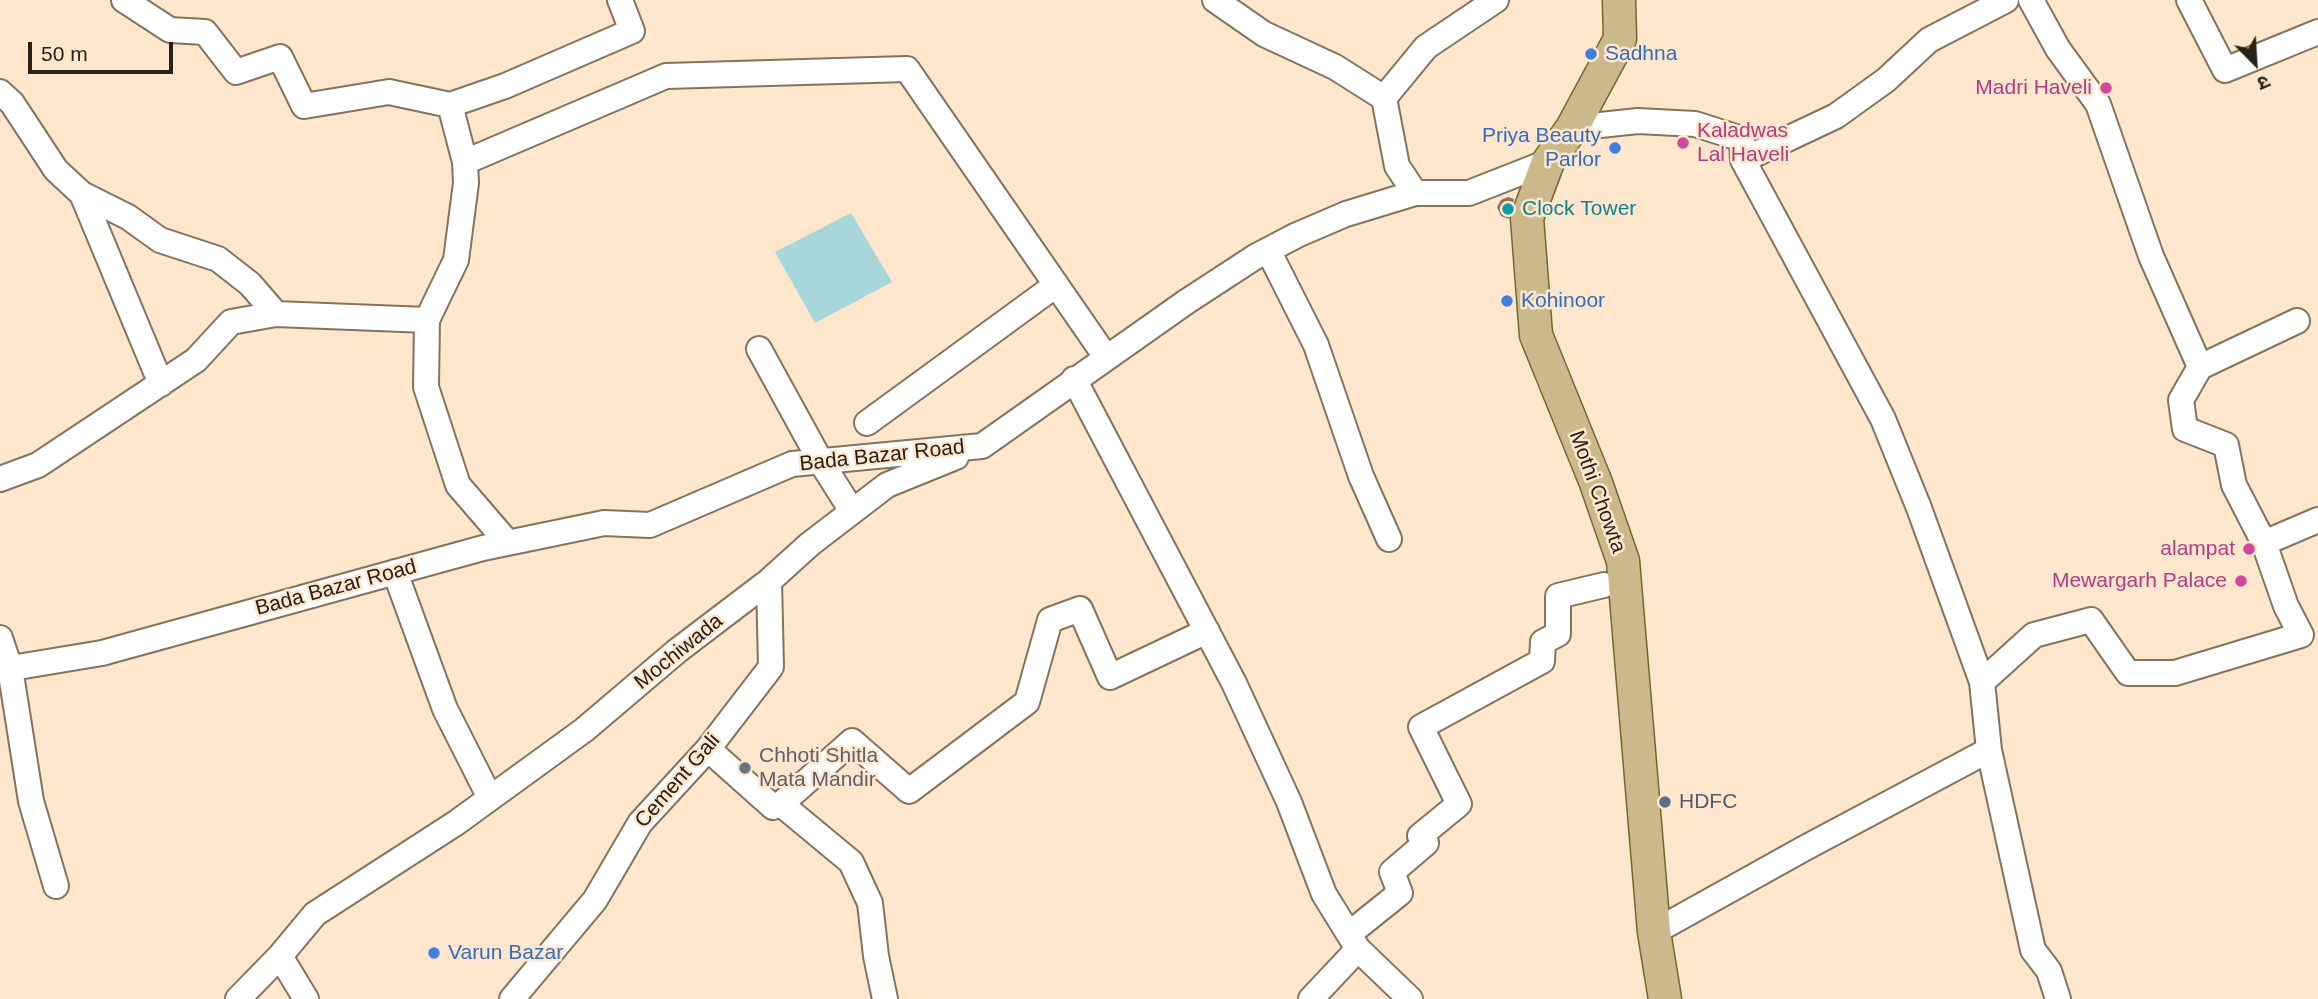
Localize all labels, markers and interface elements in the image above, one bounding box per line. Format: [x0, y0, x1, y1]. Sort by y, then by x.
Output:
scale bar [32, 28, 177, 72]
north arrow [2220, 28, 2290, 98]
place label: Sadhna [1605, 41, 1677, 67]
text: 50 m [41, 42, 88, 65]
marker: Sadhna [1583, 46, 1599, 62]
text: उ [2254, 71, 2273, 94]
place label: Madri Haveli [1975, 75, 2092, 101]
marker: Madri Haveli [2098, 80, 2114, 96]
place label: Kaladwas Lal Haveli [1697, 118, 1789, 168]
place label: Priya Beauty Parlor [1482, 123, 1601, 173]
marker: Kaladwas Lal Haveli [1675, 135, 1691, 151]
marker: Priya Beauty Parlor [1607, 140, 1623, 156]
place label: Clock Tower [1522, 196, 1636, 222]
marker: Clock Tower [1500, 201, 1516, 217]
place label: Kohinoor [1521, 288, 1605, 314]
marker: Kohinoor [1499, 293, 1515, 309]
street label: Mothi Chowta [1563, 427, 1631, 557]
street label: Bada Bazar Road [798, 435, 966, 477]
place label: alampat [2160, 536, 2235, 562]
marker: alampat [2241, 541, 2257, 557]
street label: Bada Bazar Road [253, 554, 419, 622]
place label: Mewargarh Palace [2052, 568, 2227, 594]
marker: Mewargarh Palace [2233, 573, 2249, 589]
street label: Mochiwada [630, 609, 728, 695]
street label: Cement Gali [630, 729, 726, 833]
place label: Chhoti Shitla Mata Mandir [759, 743, 878, 793]
marker: Chhoti Shitla Mata Mandir [737, 760, 753, 776]
place label: HDFC [1679, 789, 1737, 815]
marker: HDFC [1657, 794, 1673, 810]
place label: Varun Bazar [448, 940, 563, 966]
marker: Varun Bazar [426, 945, 442, 961]

